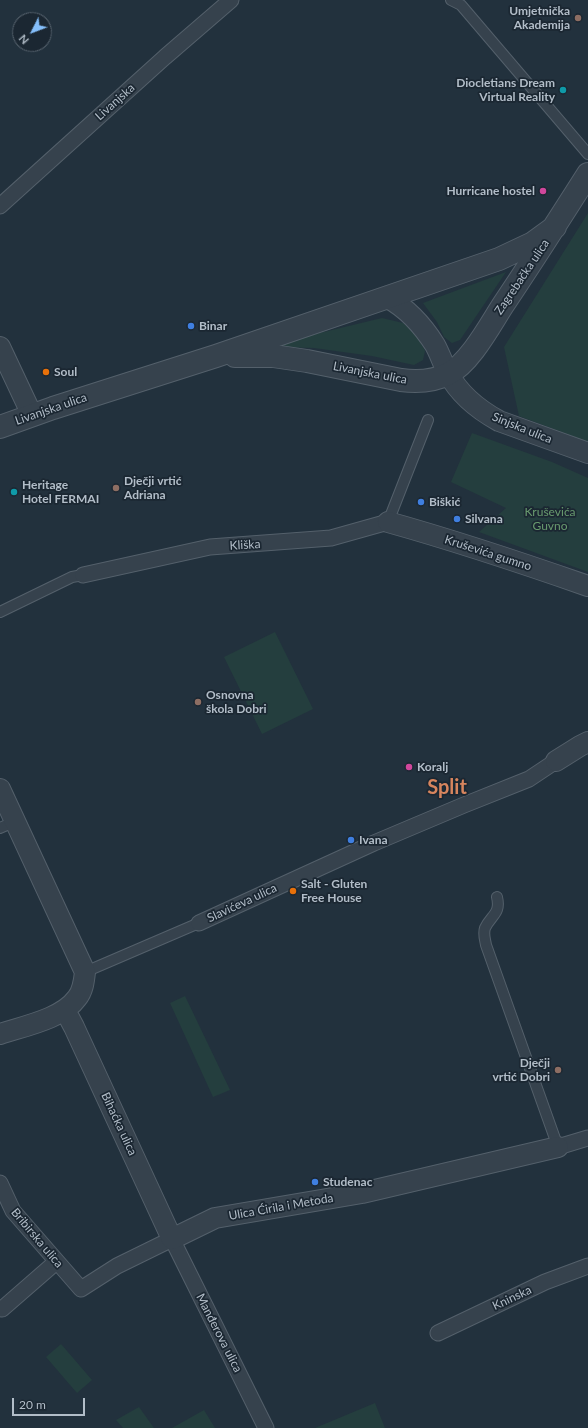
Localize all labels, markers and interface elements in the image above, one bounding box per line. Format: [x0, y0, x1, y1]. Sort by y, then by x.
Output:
place label: Umjetnička Akademija [509, 4, 570, 32]
north arrow [12, 12, 52, 52]
marker: Umjetnička Akademija [573, 13, 583, 23]
text: N [16, 32, 31, 47]
place label: Diocletians Dream Virtual Reality [456, 76, 555, 104]
street label: Livanjska [92, 81, 138, 123]
marker: Diocletians Dream Virtual Reality [558, 85, 568, 95]
place label: Hurricane hostel [446, 184, 535, 198]
marker: Hurricane hostel [538, 186, 548, 196]
street label: Zagrebačka ulica [492, 237, 552, 317]
place label: Binar [199, 319, 227, 333]
marker: Binar [186, 321, 196, 331]
street label: Livanjska ulica [332, 359, 408, 387]
place label: Soul [54, 365, 77, 379]
marker: Soul [41, 367, 51, 377]
street label: Livanjska ulica [13, 390, 89, 428]
street label: Sinjska ulica [490, 409, 554, 447]
place label: Dječji vrtić Adriana [124, 474, 182, 502]
place label: Heritage Hotel FERMAI [22, 478, 99, 506]
marker: Dječji vrtić Adriana [111, 483, 121, 493]
marker: Heritage Hotel FERMAI [9, 487, 19, 497]
place label: Biškić [429, 495, 460, 509]
marker: Biškić [416, 497, 426, 507]
park label: Kruševića Guvno [524, 505, 576, 533]
place label: Silvana [465, 512, 503, 526]
marker: Silvana [452, 514, 462, 524]
street label: Kruševića gumno [443, 532, 533, 574]
street label: Kliška [229, 537, 261, 553]
place label: Osnovna škola Dobri [206, 688, 267, 716]
marker: Osnovna škola Dobri [193, 697, 203, 707]
place label: Koralj [417, 760, 448, 774]
marker: Koralj [404, 762, 414, 772]
district label: Split [427, 776, 467, 800]
place label: Ivana [359, 833, 388, 847]
marker: Ivana [346, 835, 356, 845]
place label: Salt - Gluten Free House [301, 877, 367, 905]
street label: Slavićeva ulica [205, 881, 279, 925]
marker: Salt - Gluten Free House [288, 886, 298, 896]
place label: Dječji vrtić Dobri [492, 1056, 550, 1084]
marker: Dječji vrtić Dobri [553, 1065, 563, 1075]
street label: Bihaćka ulica [98, 1090, 140, 1158]
place label: Studenac [323, 1175, 372, 1189]
marker: Studenac [310, 1177, 320, 1187]
street label: Ulica Ćirila i Metoda [227, 1191, 335, 1223]
street label: Bribirska ulica [8, 1205, 66, 1271]
street label: Kninska [490, 1283, 534, 1313]
street label: Manđerova ulica [193, 1291, 245, 1375]
scale bar [14, 1390, 87, 1416]
text: 20 m [19, 1397, 46, 1412]

